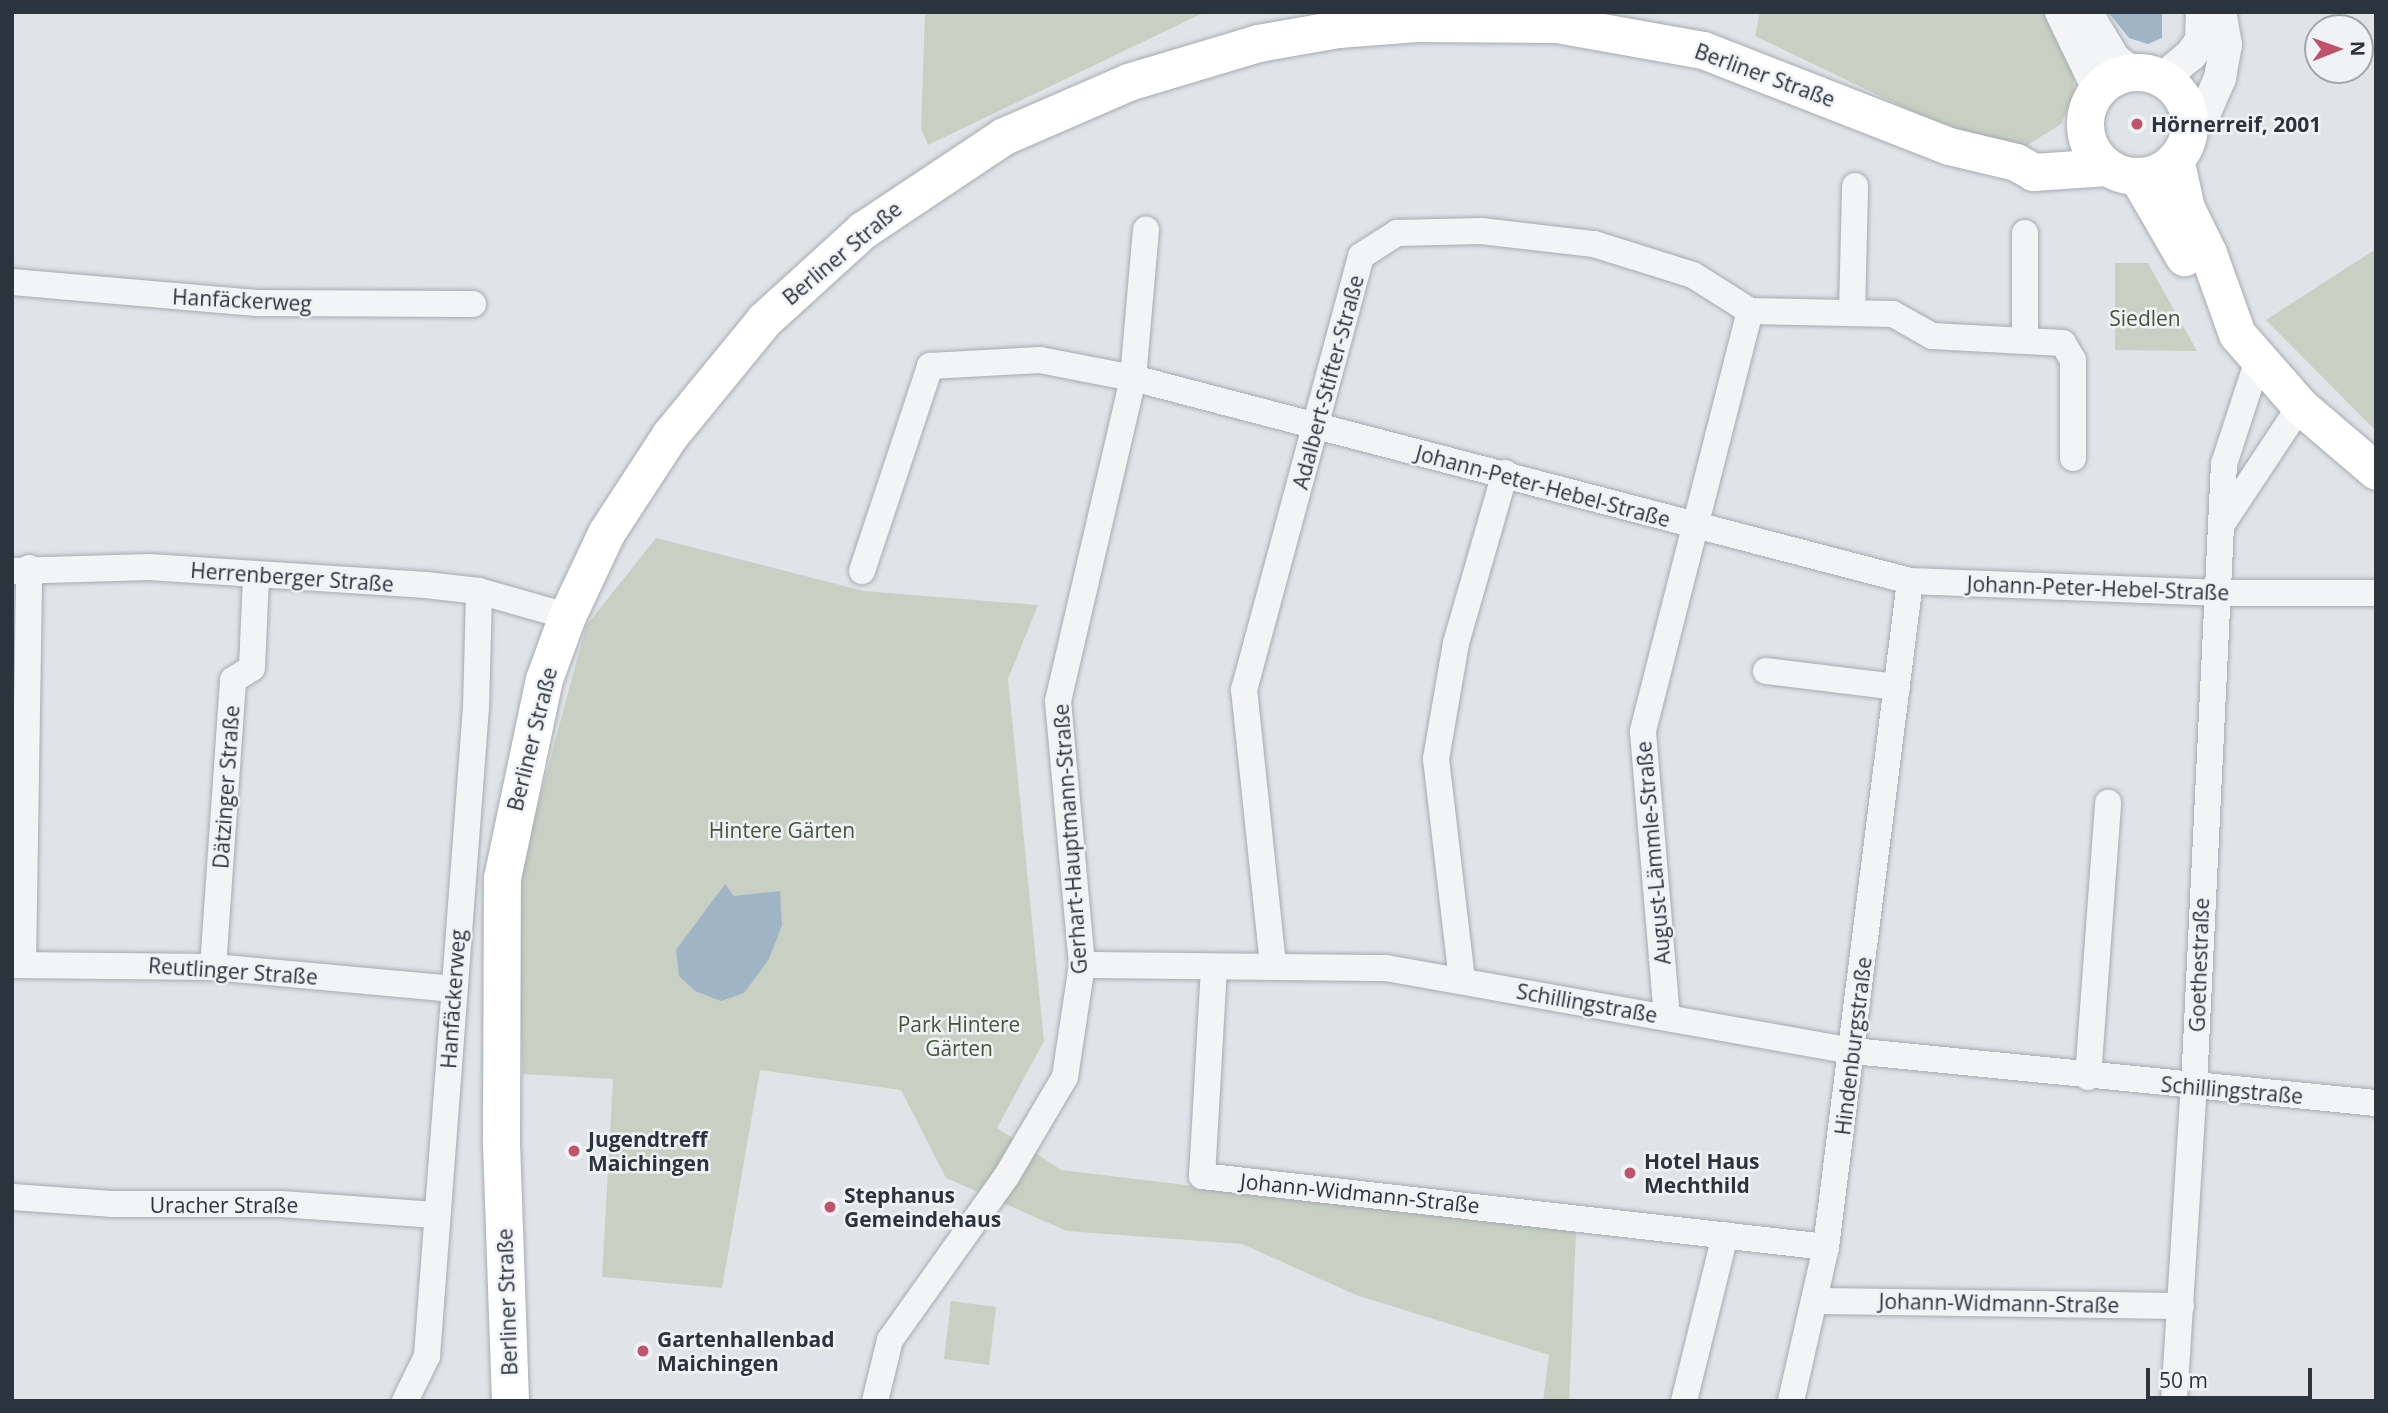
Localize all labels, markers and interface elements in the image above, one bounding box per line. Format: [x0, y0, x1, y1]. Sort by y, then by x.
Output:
north arrow [2304, 14, 2374, 84]
street label: Berliner Straße [1691, 38, 1839, 112]
text: N [2345, 41, 2371, 57]
place label: Hörnerreif, 2001 [2151, 111, 2321, 137]
marker: Hörnerreif, 2001 [2129, 116, 2145, 132]
street label: Berliner Straße [777, 196, 907, 310]
street label: Adalbert-Stifter-Straße [1287, 272, 1369, 492]
street label: Hanfäckerweg [172, 284, 312, 316]
park label: Siedlen [2109, 305, 2181, 331]
street label: Johann-Peter-Hebel-Straße [1413, 440, 1673, 532]
street label: Herrenberger Straße [190, 557, 394, 597]
street label: Johann-Peter-Hebel-Straße [1966, 571, 2230, 605]
street label: Berliner Straße [502, 664, 562, 814]
street label: Gerhart-Hauptmann-Straße [1048, 703, 1092, 975]
street label: Dätzinger Straße [208, 704, 244, 870]
street label: August-Lämmle-Straße [1631, 740, 1675, 966]
park label: Hintere Gärten [709, 817, 855, 843]
street label: Goethestraße [2184, 897, 2214, 1033]
street label: Hanfäckerweg [436, 928, 470, 1070]
street label: Reutlinger Straße [147, 953, 319, 989]
street label: Hindenburgstraße [1830, 955, 1876, 1137]
street label: Schillingstraße [1515, 978, 1659, 1028]
park label: Park Hintere Gärten [898, 1011, 1020, 1061]
street label: Schillingstraße [2160, 1071, 2304, 1109]
place label: Jugendtreff Maichingen [588, 1126, 710, 1176]
marker: Jugendtreff Maichingen [566, 1143, 582, 1159]
place label: Hotel Haus Mechthild [1644, 1148, 1759, 1198]
marker: Hotel Haus Mechthild [1622, 1165, 1638, 1181]
street label: Johann-Widmann-Straße [1239, 1168, 1481, 1218]
place label: Stephanus Gemeindehaus [844, 1182, 1001, 1232]
street label: Uracher Straße [150, 1192, 298, 1218]
marker: Stephanus Gemeindehaus [822, 1199, 838, 1215]
street label: Berliner Straße [492, 1228, 522, 1376]
street label: Johann-Widmann-Straße [1878, 1288, 2120, 1318]
place label: Gartenhallenbad Maichingen [657, 1326, 835, 1376]
marker: Gartenhallenbad Maichingen [635, 1343, 651, 1359]
scale bar [2150, 1354, 2316, 1398]
text: 50 m [2159, 1366, 2208, 1394]

